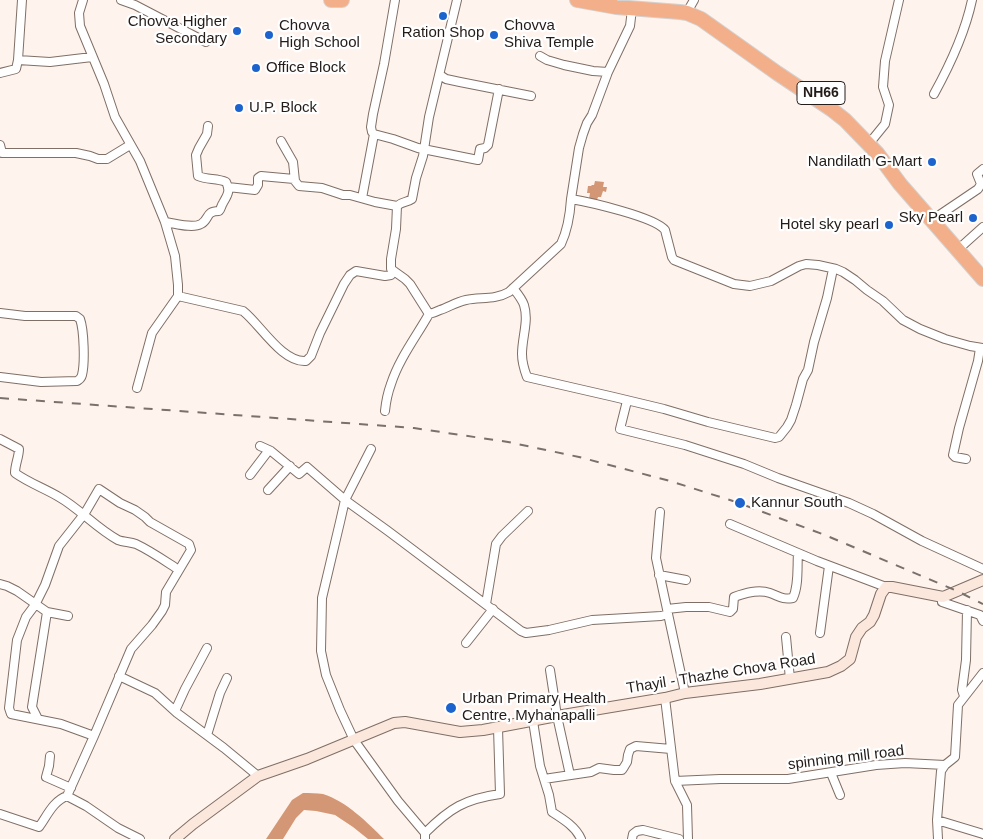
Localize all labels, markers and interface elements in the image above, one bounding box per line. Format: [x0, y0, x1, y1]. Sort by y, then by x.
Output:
marker: Ration Shop [437, 10, 449, 22]
place label: Chovva Higher Secondary [128, 13, 227, 48]
place label: Chovva High School [279, 17, 360, 52]
place label: Chovva Shiva Temple [504, 17, 594, 52]
place label: Ration Shop [402, 24, 484, 42]
marker: Chovva Higher Secondary [231, 25, 243, 37]
marker: Chovva High School [263, 29, 275, 41]
marker: Chovva Shiva Temple [488, 29, 500, 41]
place label: Office Block [266, 59, 346, 77]
marker: Office Block [250, 62, 262, 74]
road number: NH66 [797, 82, 845, 105]
place label: U.P. Block [249, 99, 317, 117]
marker: U.P. Block [233, 102, 245, 114]
place label: Nandilath G-Mart [808, 153, 922, 171]
marker: Nandilath G-Mart [926, 156, 938, 168]
place label: Sky Pearl [899, 209, 963, 227]
marker: Sky Pearl [967, 212, 979, 224]
place label: Hotel sky pearl [780, 216, 879, 234]
marker: Hotel sky pearl [883, 219, 895, 231]
place label: Kannur South [751, 494, 843, 512]
marker: Kannur South [733, 496, 747, 510]
street label: Thayil - Thazhe Chova Road [625, 650, 817, 698]
place label: Urban Primary Health Centre, Myhanapalli [462, 690, 606, 725]
marker: Urban Primary Health Centre, Myhanapalli [444, 701, 458, 715]
street label: spinning mill road [787, 742, 905, 774]

